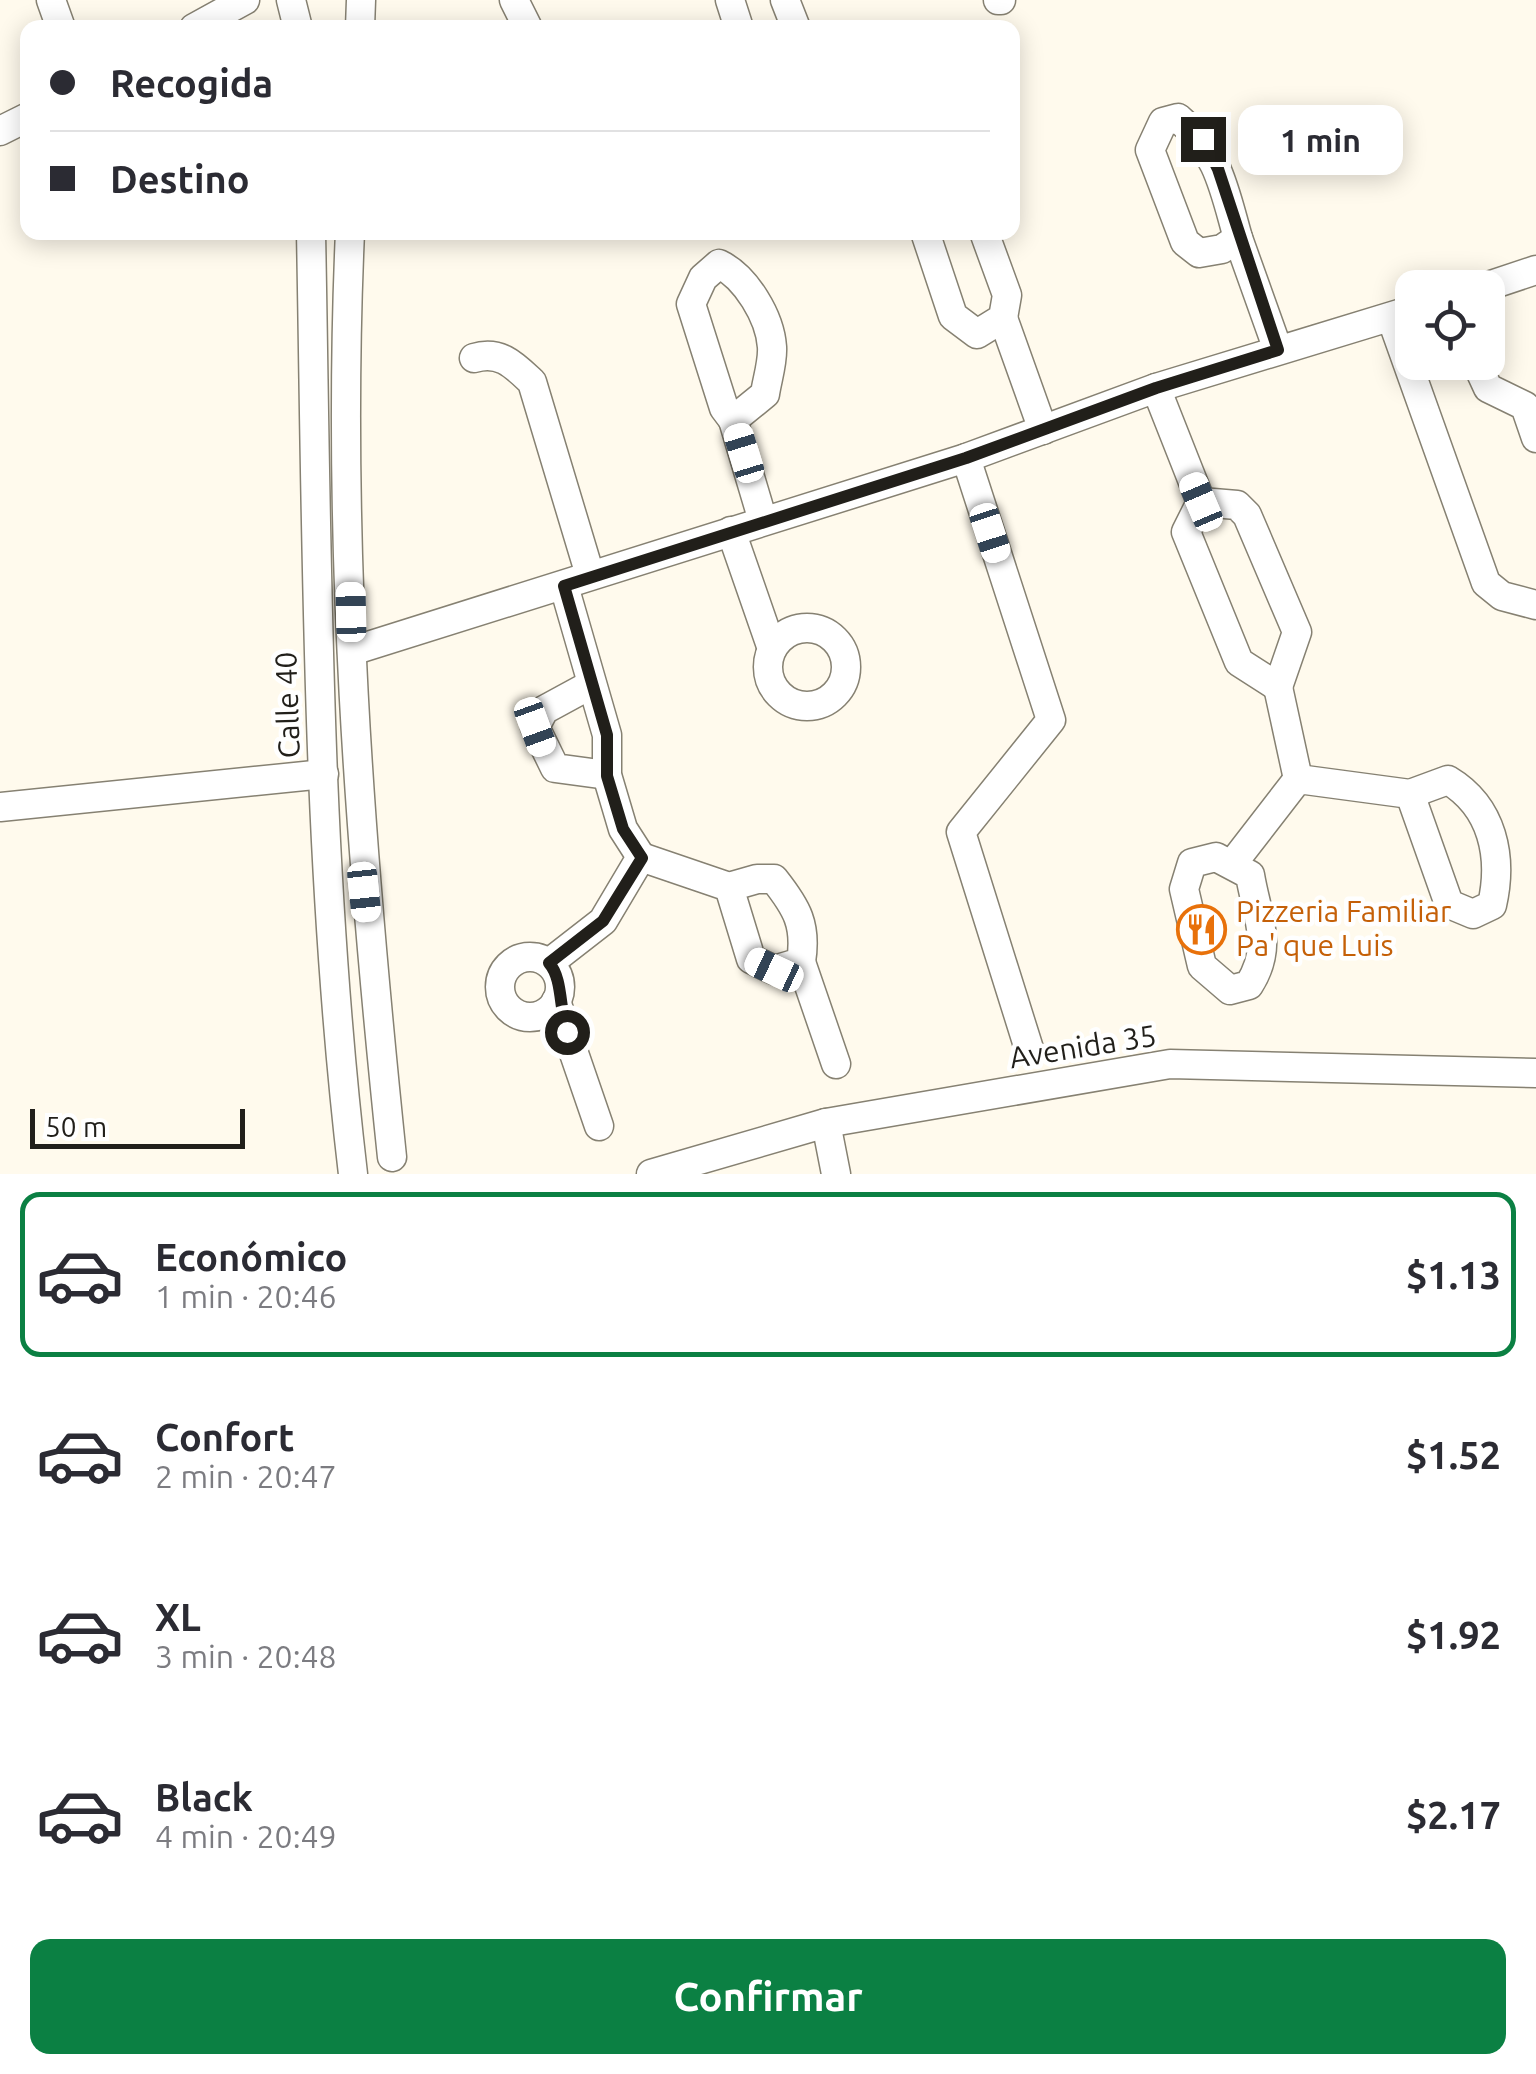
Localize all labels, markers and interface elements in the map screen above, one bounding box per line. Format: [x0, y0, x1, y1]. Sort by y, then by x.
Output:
text: Recogida [110, 62, 273, 104]
callout: 1 min [1238, 104, 1403, 174]
route end [1181, 117, 1226, 162]
text: 1 min [1280, 122, 1361, 158]
text: Destino [110, 158, 250, 200]
map controls [1395, 270, 1505, 380]
button: locate [1395, 270, 1505, 380]
car [721, 420, 767, 486]
car [1175, 469, 1227, 535]
car [966, 500, 1014, 566]
car [335, 582, 367, 642]
street label: Calle 40 [268, 651, 306, 759]
car [511, 694, 559, 760]
car [346, 861, 382, 923]
place label: Pizzeria Familiar Pa' que Luis [1236, 894, 1452, 962]
restaurant icon: Pizzeria Familiar Pa' que Luis [1175, 903, 1227, 955]
car [740, 944, 808, 996]
route start [545, 1010, 590, 1055]
street label: Avenida 35 [1007, 1018, 1159, 1074]
scale bar [30, 1104, 245, 1148]
text: 50 m [45, 1111, 107, 1142]
icon: car [35, 1230, 125, 1320]
text: Económico [155, 1236, 347, 1278]
text: $1.13 [1406, 1254, 1501, 1296]
text: 1 min · 20:46 [155, 1278, 337, 1314]
icon: car [35, 1410, 125, 1500]
text: Confort [155, 1416, 294, 1458]
text: $1.52 [1406, 1434, 1501, 1476]
text: 2 min · 20:47 [155, 1458, 337, 1494]
icon: car [35, 1590, 125, 1680]
text: XL [155, 1596, 201, 1638]
text: $1.92 [1406, 1614, 1501, 1656]
text: 3 min · 20:48 [155, 1638, 337, 1674]
icon: car [35, 1770, 125, 1860]
text: Black [155, 1776, 253, 1818]
text: $2.17 [1406, 1794, 1501, 1836]
text: 4 min · 20:49 [155, 1818, 337, 1854]
button: Confirmar [30, 1939, 1506, 2054]

